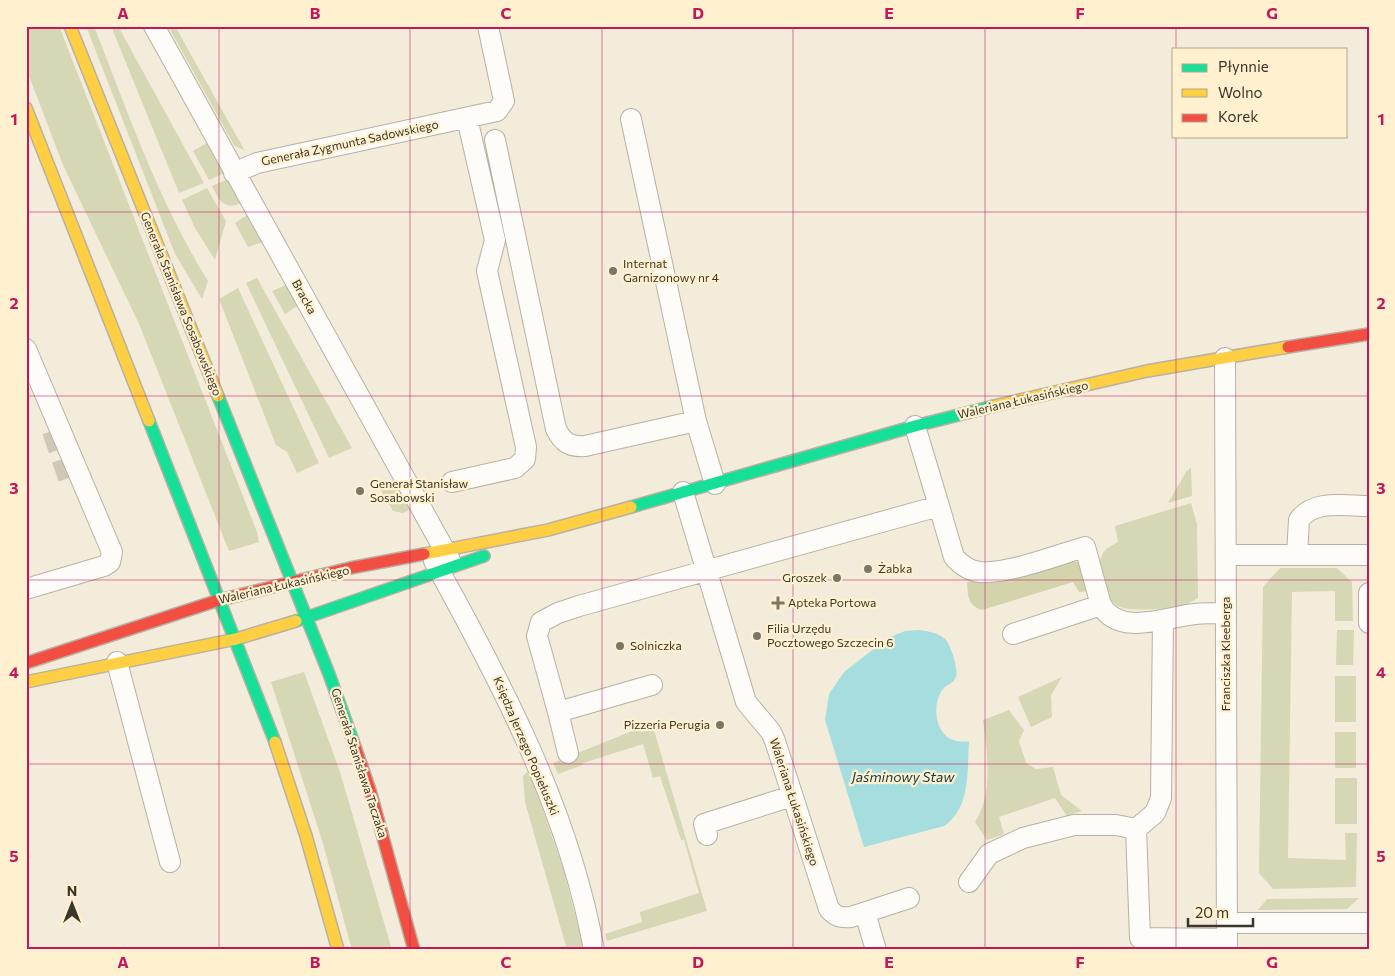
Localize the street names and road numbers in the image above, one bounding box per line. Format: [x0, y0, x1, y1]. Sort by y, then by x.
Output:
street label: Generała Zygmunta Sadowskiego [260, 116, 440, 168]
street label: Generała Stanisława Sosabowskiego [138, 210, 225, 398]
street label: Bracka [290, 277, 320, 316]
street label: Waleriana Łukasińskiego [956, 377, 1089, 421]
street label: Waleriana Łukasińskiego [217, 562, 350, 606]
street label: Franciszka Kleeberga [1218, 597, 1232, 711]
street label: Księdza Jerzego Popiełuszki [490, 674, 563, 818]
street label: Generała Stanisława Taczaka [329, 686, 391, 839]
street label: Waleriana Łukasińskiego [768, 736, 822, 867]

